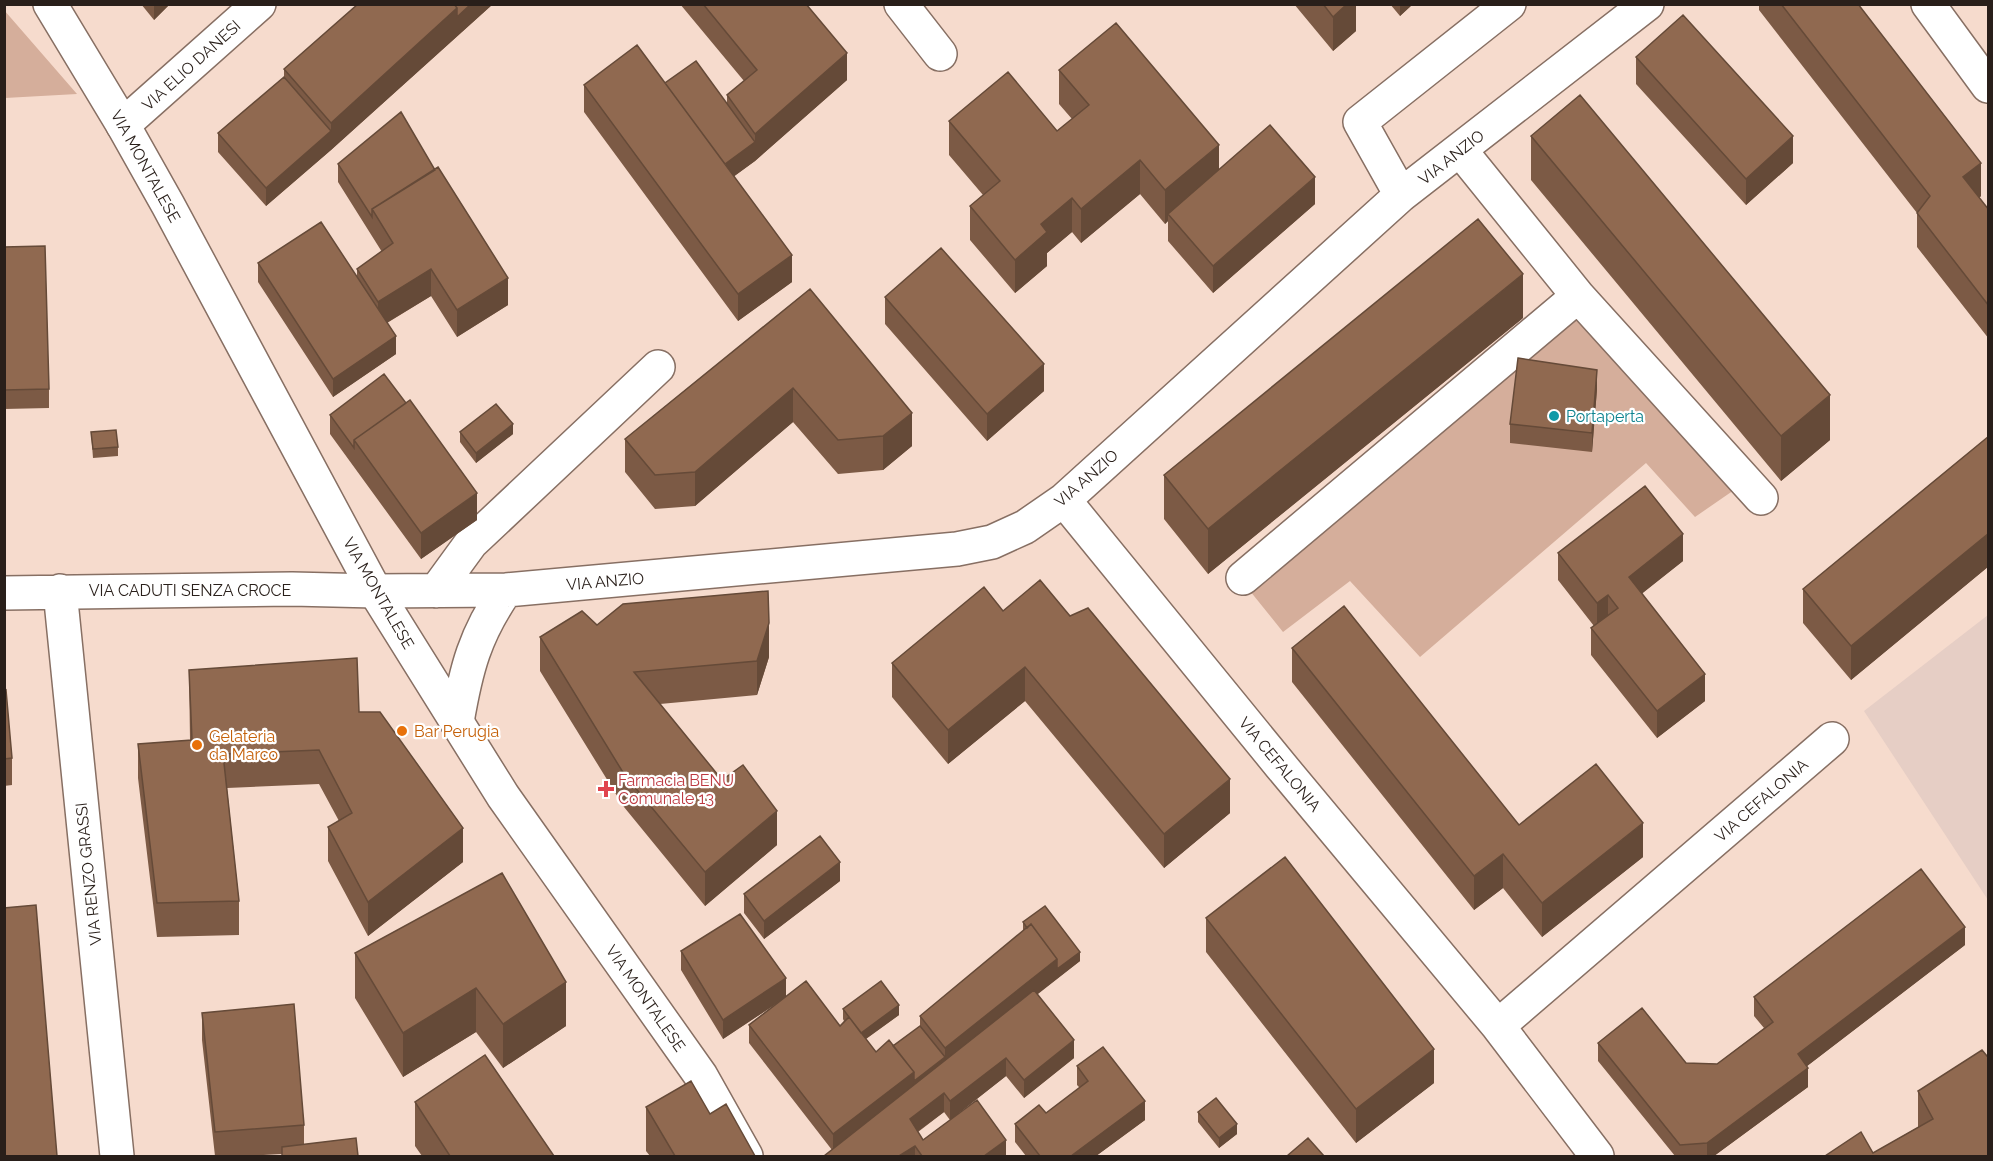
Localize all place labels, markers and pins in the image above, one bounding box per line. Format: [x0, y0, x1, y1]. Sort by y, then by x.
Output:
place label: Portaperta [1566, 407, 1644, 426]
marker: Portaperta [1547, 409, 1561, 423]
place label: Bar Perugia [414, 722, 499, 741]
marker: Bar Perugia [395, 724, 409, 738]
place label: Gelateria da Marco [209, 727, 278, 764]
marker: Gelateria da Marco [190, 738, 204, 752]
place label: Farmacia BENU Comunale 13 [618, 771, 734, 808]
marker: Farmacia BENU Comunale 13 [599, 782, 613, 796]

